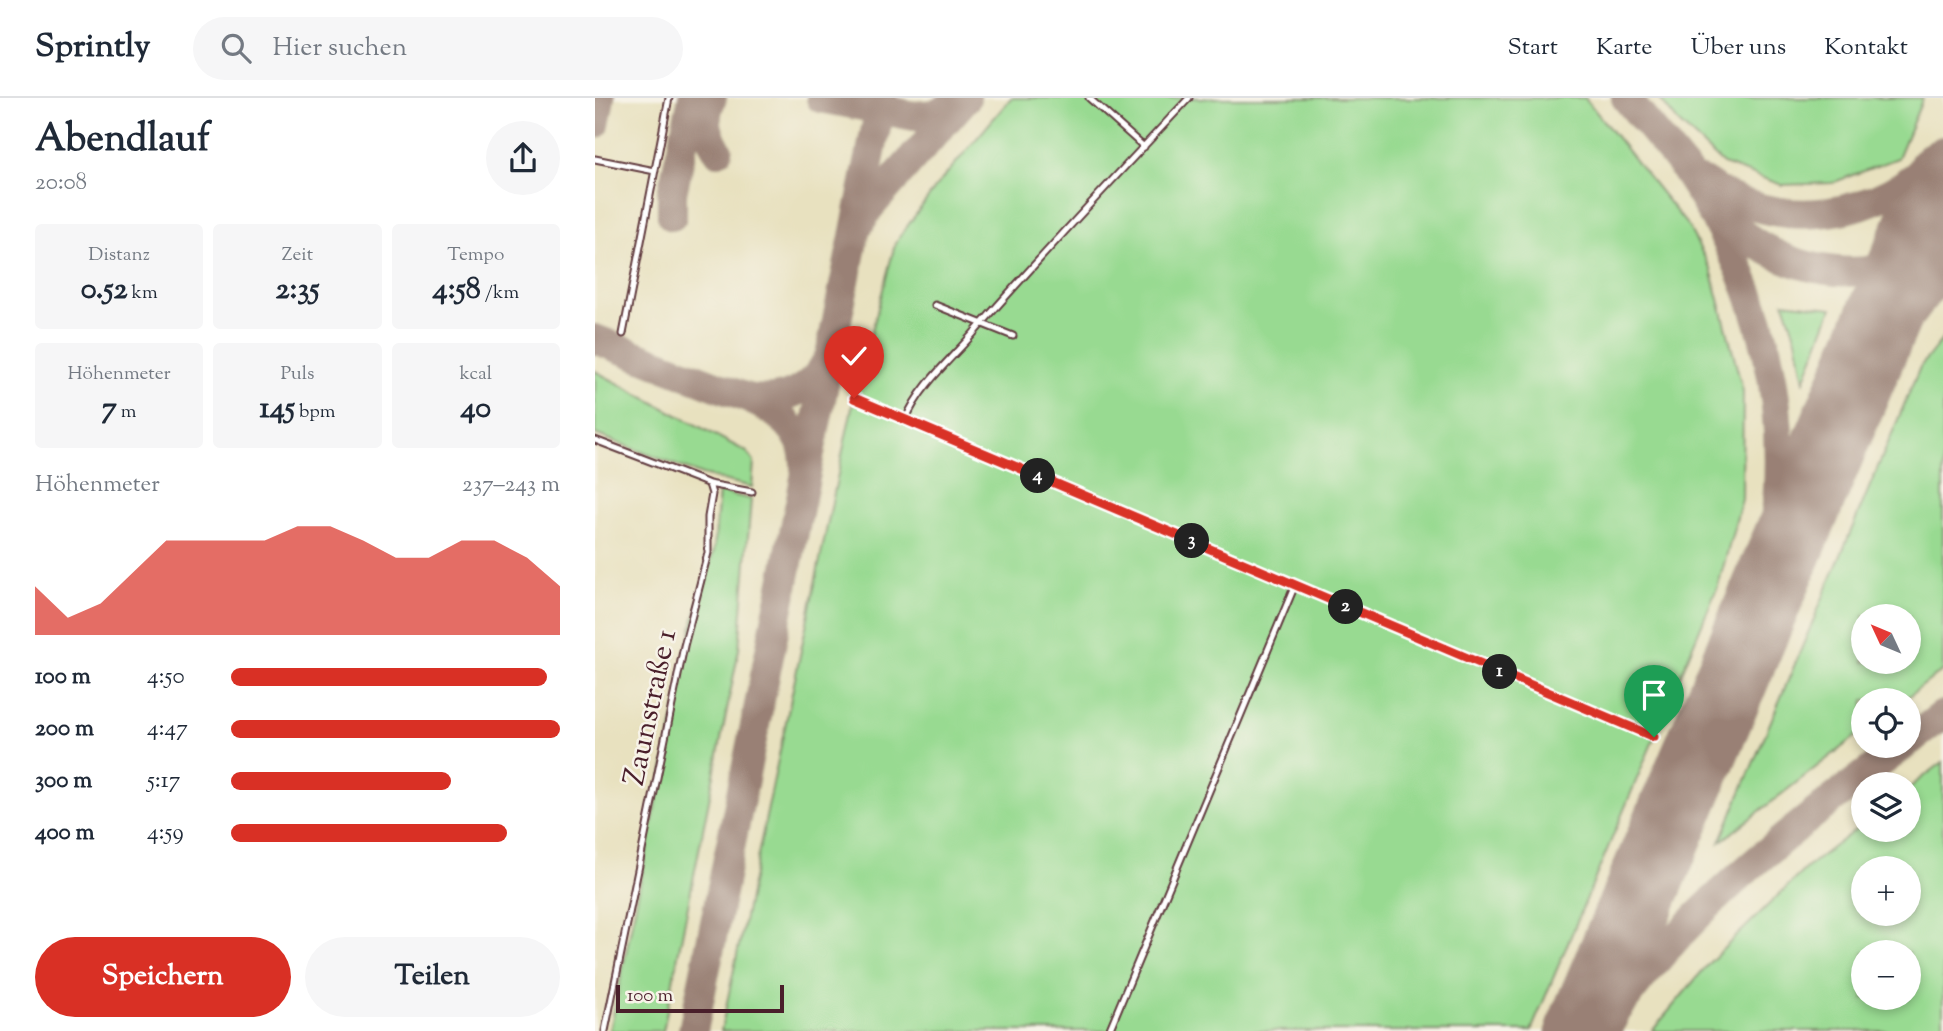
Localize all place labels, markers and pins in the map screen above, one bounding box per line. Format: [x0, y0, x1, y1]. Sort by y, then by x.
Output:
pin [824, 326, 884, 398]
pin: 4 [1021, 458, 1055, 494]
pin: 3 [1175, 524, 1209, 558]
pin: 2 [1329, 589, 1363, 624]
pin: 1 [1483, 654, 1517, 690]
pin [1624, 665, 1684, 737]

